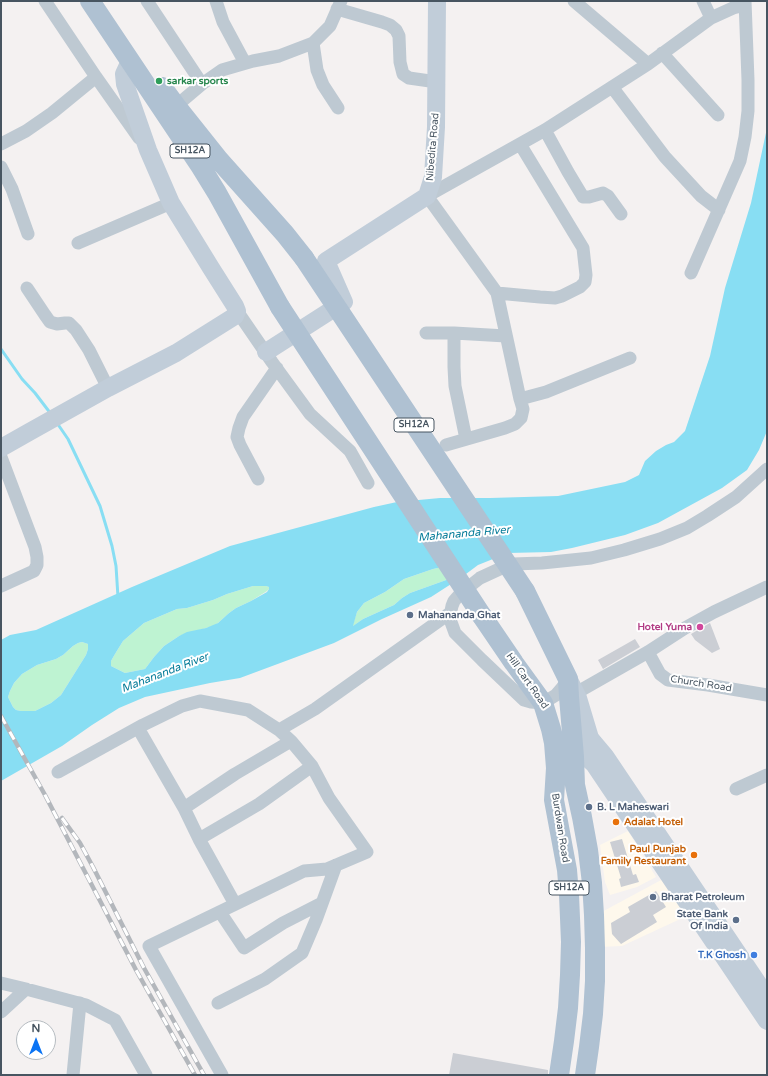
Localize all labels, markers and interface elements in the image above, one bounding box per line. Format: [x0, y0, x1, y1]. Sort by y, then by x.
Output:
place label: sarkar sports [167, 75, 228, 87]
marker: sarkar sports [154, 76, 164, 86]
street label: Nibedita Road [424, 112, 442, 182]
road number: SH12A [170, 144, 210, 158]
road number: SH12A [394, 418, 434, 432]
water label: Mahananda River [418, 523, 510, 545]
place label: Mahananda Ghat [418, 609, 500, 621]
marker: Mahananda Ghat [405, 610, 415, 620]
place label: Hotel Yuma [637, 621, 692, 633]
marker: Hotel Yuma [695, 622, 705, 632]
water label: Mahananda River [120, 650, 210, 696]
street label: Hill Cart Road [503, 651, 551, 711]
street label: Church Road [669, 673, 733, 695]
street label: Burdwan Road [549, 792, 571, 864]
place label: B. L Maheswari [597, 801, 669, 813]
marker: B. L Maheswari [584, 802, 594, 812]
place label: Adalat Hotel [624, 816, 683, 828]
marker: Adalat Hotel [611, 817, 621, 827]
place label: Paul Punjab Family Restaurant [601, 843, 686, 866]
marker: Paul Punjab Family Restaurant [689, 850, 699, 860]
road number: SH12A [549, 881, 589, 895]
place label: Bharat Petroleum [661, 891, 745, 903]
marker: Bharat Petroleum [648, 892, 658, 902]
place label: State Bank Of India [677, 908, 728, 932]
marker: State Bank Of India [731, 915, 741, 925]
place label: T.K Ghosh [698, 949, 746, 961]
marker: T.K Ghosh [749, 950, 759, 960]
north arrow [16, 1020, 56, 1060]
text: N [32, 1022, 40, 1035]

